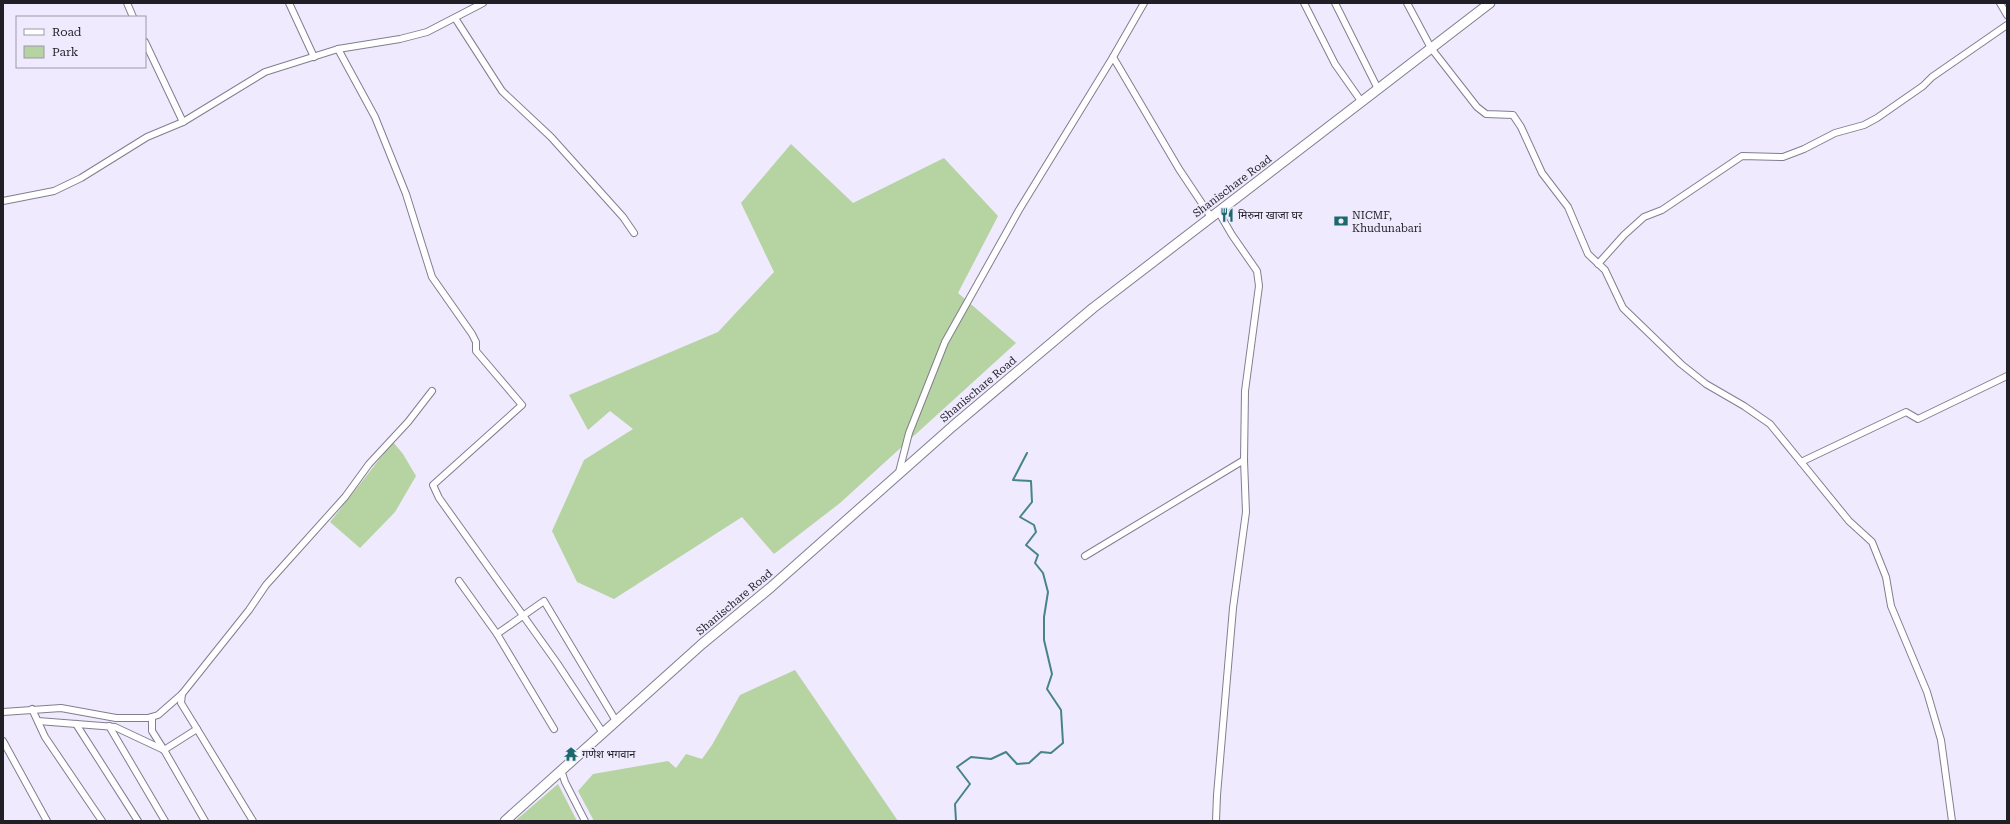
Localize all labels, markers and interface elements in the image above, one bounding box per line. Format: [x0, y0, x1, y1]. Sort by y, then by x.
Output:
legend [16, 16, 146, 68]
text: Road [52, 25, 82, 39]
text: Park [52, 45, 79, 59]
street label: Shanischare Road [1190, 153, 1274, 220]
restaurant icon: मिरुना खाजा घर [1219, 207, 1235, 223]
place label: मिरुना खाजा घर [1238, 209, 1303, 222]
place label: NICMF, Khudunabari [1352, 209, 1422, 235]
bank icon: NICMF, Khudunabari [1333, 213, 1349, 229]
street label: Shanischare Road [938, 354, 1019, 425]
street label: Shanischare Road [694, 567, 775, 638]
temple icon: गणेश भगवान [563, 746, 579, 762]
place label: गणेश भगवान [582, 748, 636, 761]

